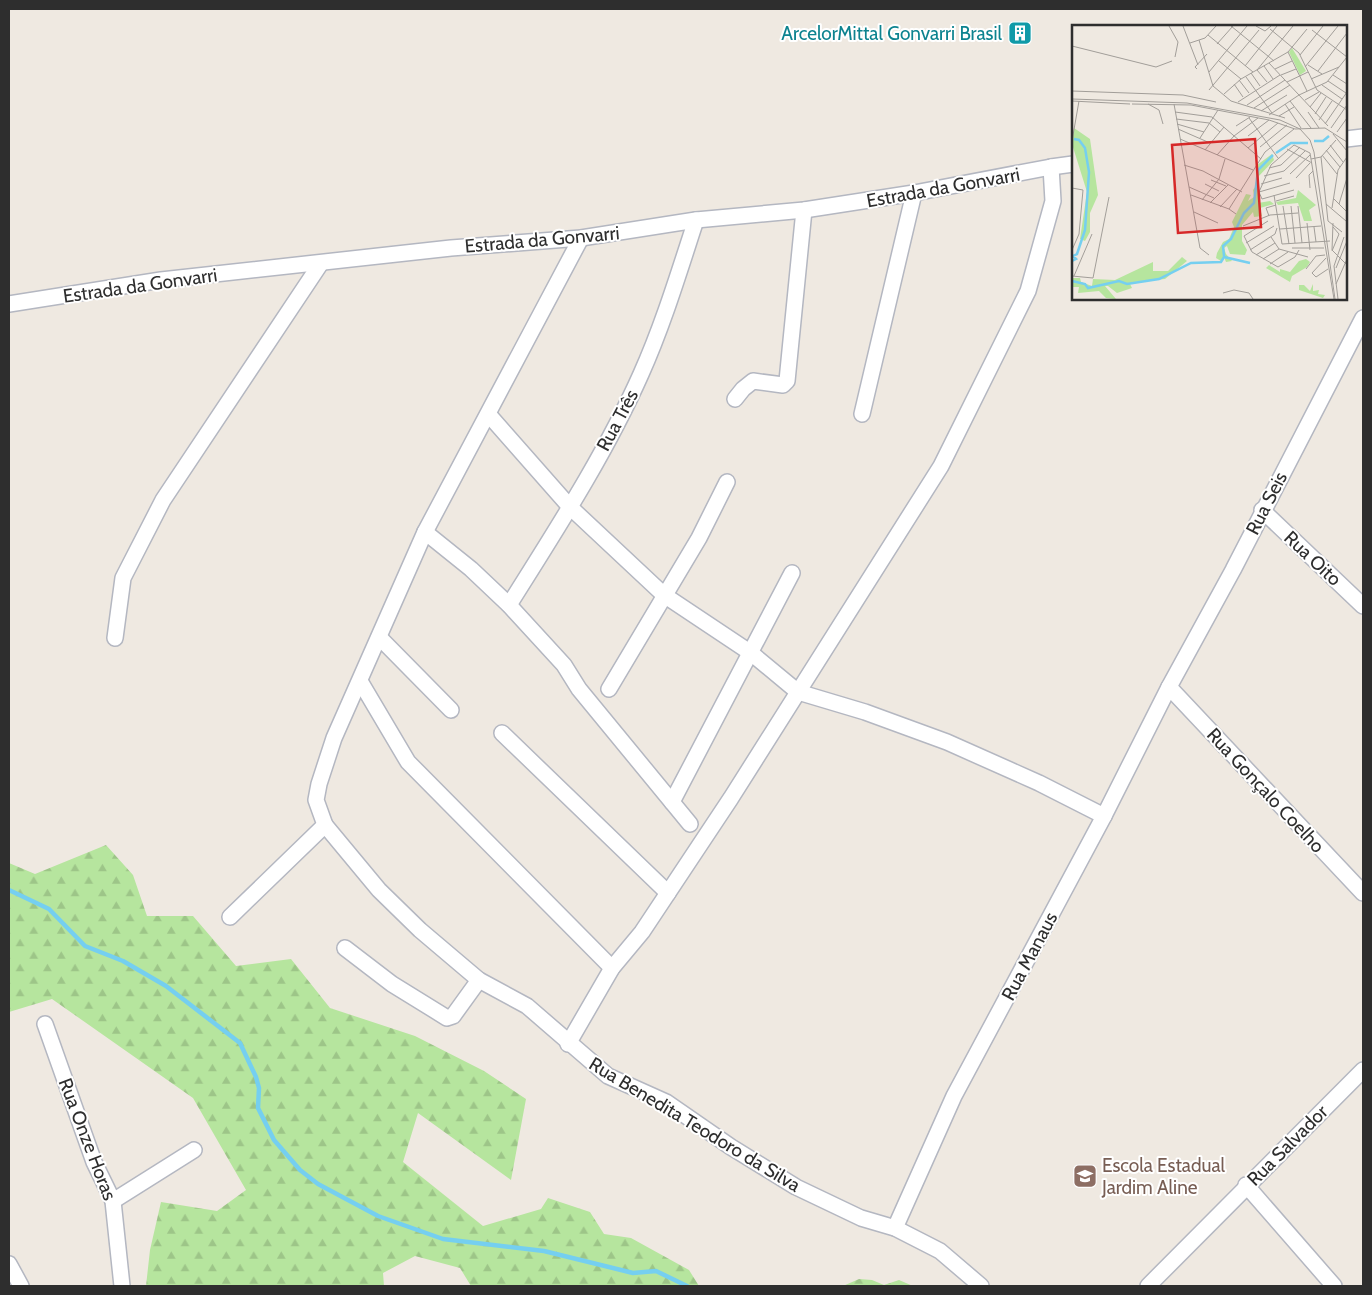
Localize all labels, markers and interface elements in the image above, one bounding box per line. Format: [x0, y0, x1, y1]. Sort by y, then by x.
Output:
building icon: ArcelorMittal Gonvarri Brasil [1007, 20, 1033, 46]
place label: ArcelorMittal Gonvarri Brasil [781, 22, 1003, 45]
inset map [1072, 25, 1347, 300]
street label: Estrada da Gonvarri [865, 163, 1022, 212]
street label: Estrada da Gonvarri [464, 221, 620, 258]
street label: Estrada da Gonvarri [61, 263, 219, 308]
street label: Rua Três [592, 385, 643, 455]
street label: Rua Seis [1241, 468, 1292, 538]
street label: Rua Oito [1279, 526, 1346, 591]
street label: Rua Gonçalo Coelho [1202, 723, 1329, 857]
street label: Rua Manaus [997, 908, 1062, 1004]
street label: Rua Benedita Teodoro da Silva [585, 1052, 805, 1197]
street label: Rua Onze Horas [54, 1075, 121, 1204]
street label: Rua Salvador [1242, 1100, 1332, 1190]
place label: Escola Estadual Jardim Aline [1101, 1154, 1226, 1199]
school or university icon: Escola Estadual Jardim Aline [1072, 1163, 1098, 1189]

